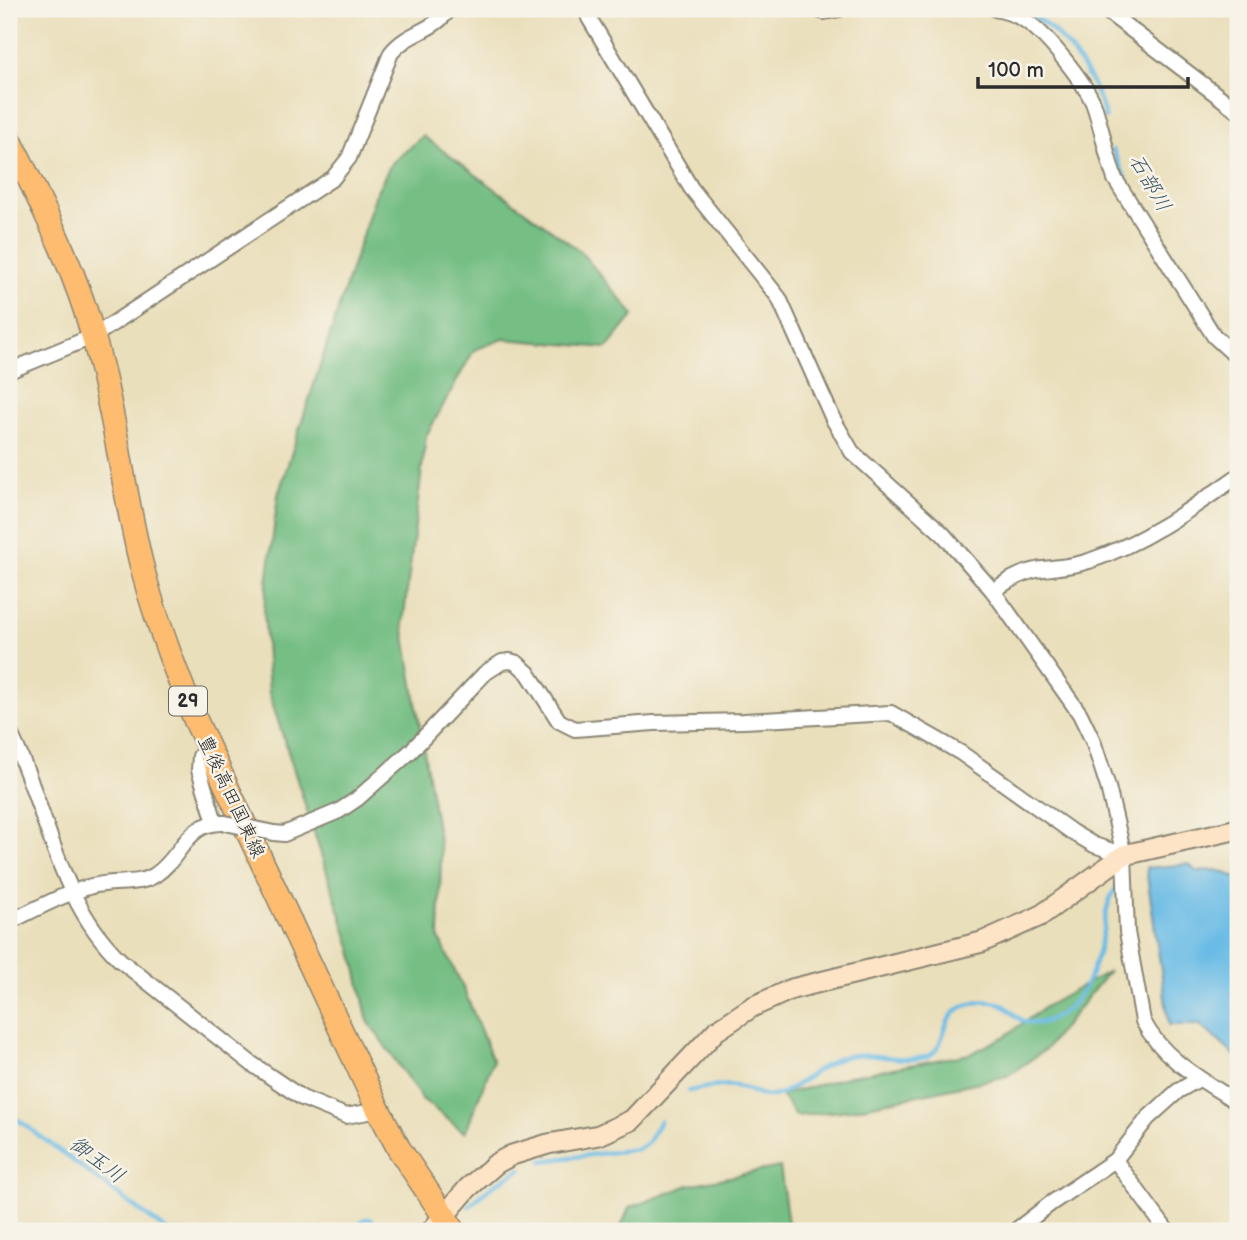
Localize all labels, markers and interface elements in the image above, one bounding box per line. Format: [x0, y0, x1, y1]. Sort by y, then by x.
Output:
scale bar [978, 46, 1188, 90]
text: 100 m [988, 58, 1044, 83]
water label: 石部川 [1123, 149, 1177, 217]
road number: 29 [169, 686, 207, 716]
street label: 豊後高田国東線 [192, 732, 270, 862]
water label: 御玉川 [64, 1131, 130, 1189]

